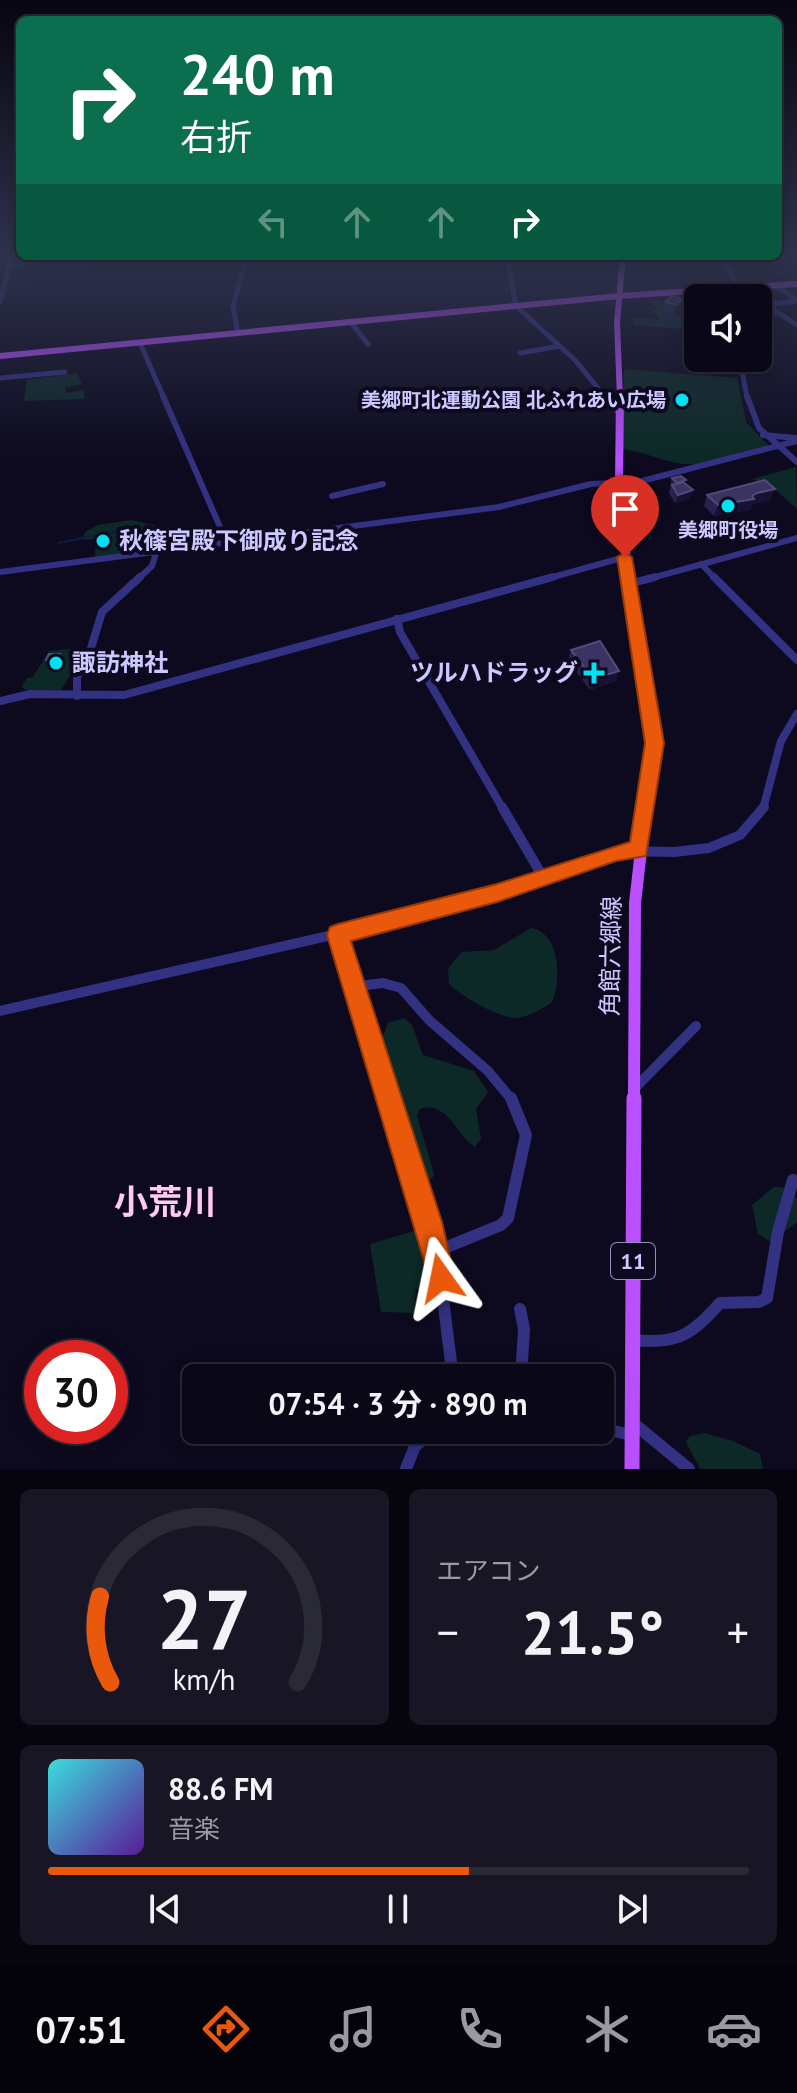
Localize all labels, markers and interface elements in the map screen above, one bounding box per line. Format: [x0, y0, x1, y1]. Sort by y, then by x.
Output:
text: 240 m [180, 38, 335, 110]
icon: right [48, 48, 152, 152]
text: 右折 [180, 113, 252, 160]
icon: left [251, 200, 295, 244]
icon: ahead [335, 200, 379, 244]
icon: ahead [419, 200, 463, 244]
icon: right [503, 200, 547, 244]
map controls [684, 284, 772, 372]
button: sound [684, 284, 772, 372]
place label: 美郷町北運動公園 北ふれあい広場 [361, 387, 666, 413]
marker: 美郷町北運動公園 北ふれあい広場 [673, 391, 691, 409]
pin [591, 475, 659, 557]
icon: arrive [603, 487, 647, 531]
marker: 美郷町役場 [719, 497, 737, 515]
place label: 美郷町役場 [678, 517, 778, 543]
place label: 秋篠宮殿下御成り記念 [119, 525, 359, 556]
marker: 秋篠宮殿下御成り記念 [94, 532, 112, 550]
place label: 諏訪神社 [72, 647, 168, 678]
marker: 諏訪神社 [47, 654, 65, 672]
place label: ツルハドラッグ [410, 657, 578, 688]
marker: ツルハドラッグ [585, 664, 603, 682]
street label: 角館六郷線 [594, 896, 627, 1016]
district label: 小荒川 [114, 1179, 216, 1223]
position arrow [399, 1236, 483, 1320]
road number: 11 [611, 1243, 655, 1279]
speed limit sign: 30 [24, 1340, 128, 1444]
text: 07:54 · 3 分 · 890 m [268, 1384, 528, 1423]
text: エアコン [437, 1554, 541, 1587]
text: 27 [157, 1564, 251, 1672]
text: 21.5° [521, 1593, 664, 1671]
text: − [437, 1603, 459, 1660]
text: + [727, 1603, 749, 1660]
text: km/h [173, 1661, 236, 1698]
text: 88.6 FM [168, 1769, 273, 1808]
text: 音楽 [168, 1812, 220, 1845]
icon: previous [143, 1887, 187, 1931]
icon: pause [376, 1887, 420, 1931]
icon: next [610, 1887, 654, 1931]
icon: directions [198, 2001, 254, 2057]
icon: music [325, 2001, 381, 2057]
icon: phone [452, 2001, 508, 2057]
icon: climate [579, 2001, 635, 2057]
icon: car [706, 2001, 762, 2057]
text: 07:51 [35, 2006, 127, 2053]

